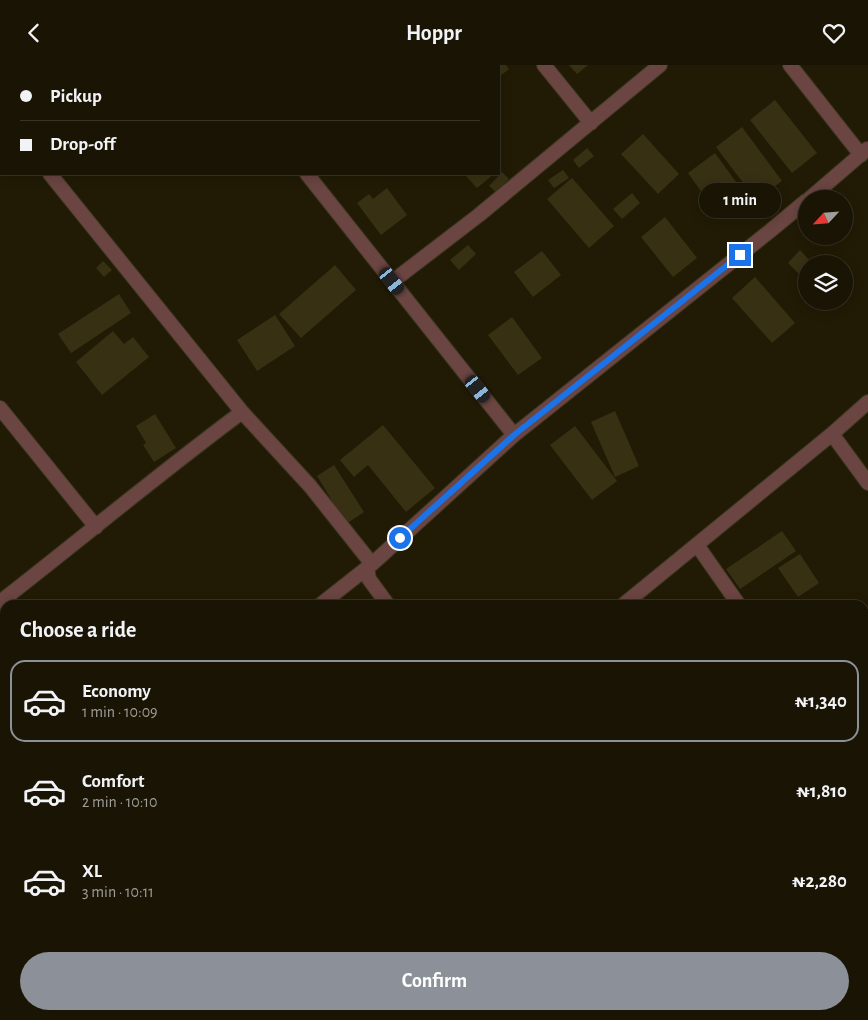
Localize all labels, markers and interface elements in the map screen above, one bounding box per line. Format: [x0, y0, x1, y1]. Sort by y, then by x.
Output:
icon: back [20, 19, 48, 47]
icon: heart [820, 19, 848, 47]
text: Hoppr [406, 22, 462, 44]
text: Pickup [50, 87, 102, 106]
text: Drop-off [50, 135, 115, 154]
callout: 1 min [699, 183, 781, 217]
north arrow [798, 190, 852, 245]
map controls [798, 190, 853, 310]
text: 1 min [723, 192, 757, 208]
route end [729, 244, 751, 266]
button: layers [798, 255, 853, 310]
car [376, 265, 407, 297]
car [462, 373, 493, 405]
route start [389, 527, 411, 549]
text: Choose a ride [20, 619, 136, 641]
icon: car [22, 679, 67, 724]
text: Economy [82, 682, 151, 701]
text: ₦1,340 [795, 692, 847, 711]
text: 1 min · 10:09 [82, 704, 158, 720]
icon: car [22, 769, 67, 814]
text: Comfort [82, 772, 144, 791]
text: ₦1,810 [796, 782, 847, 801]
text: 2 min · 10:10 [82, 794, 157, 810]
icon: car [22, 859, 67, 904]
text: XL [82, 862, 102, 881]
text: ₦2,280 [792, 872, 847, 891]
text: 3 min · 10:11 [82, 884, 154, 900]
button: Confirm [20, 952, 849, 1010]

